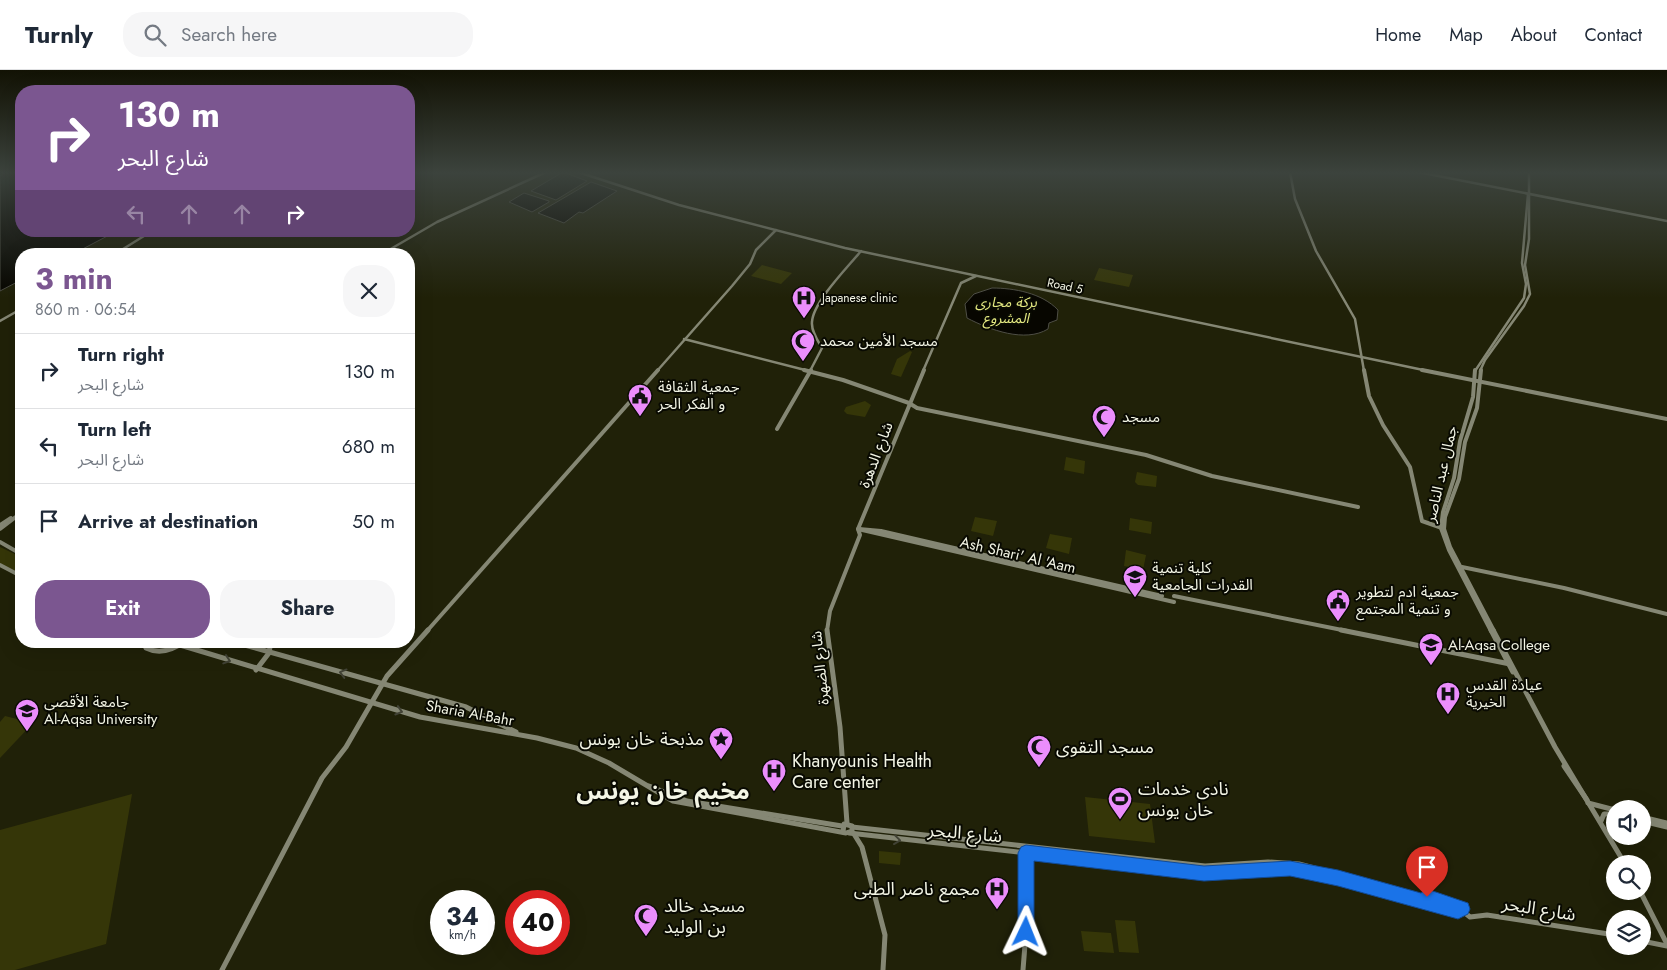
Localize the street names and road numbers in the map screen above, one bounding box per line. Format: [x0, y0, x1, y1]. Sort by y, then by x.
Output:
street label: Road 5 [1045, 273, 1085, 299]
street label: شارع الدهرة [853, 419, 900, 492]
street label: جمال عبد الناصر [1419, 423, 1463, 525]
street label: Ash Shari' Al 'Aam [958, 531, 1078, 579]
street label: شارع الضهرة [805, 629, 836, 706]
street label: Sharia Al-Bahr [424, 694, 517, 732]
street label: شارع البحر [926, 817, 1003, 850]
street label: شارع البحر [1499, 890, 1578, 929]

